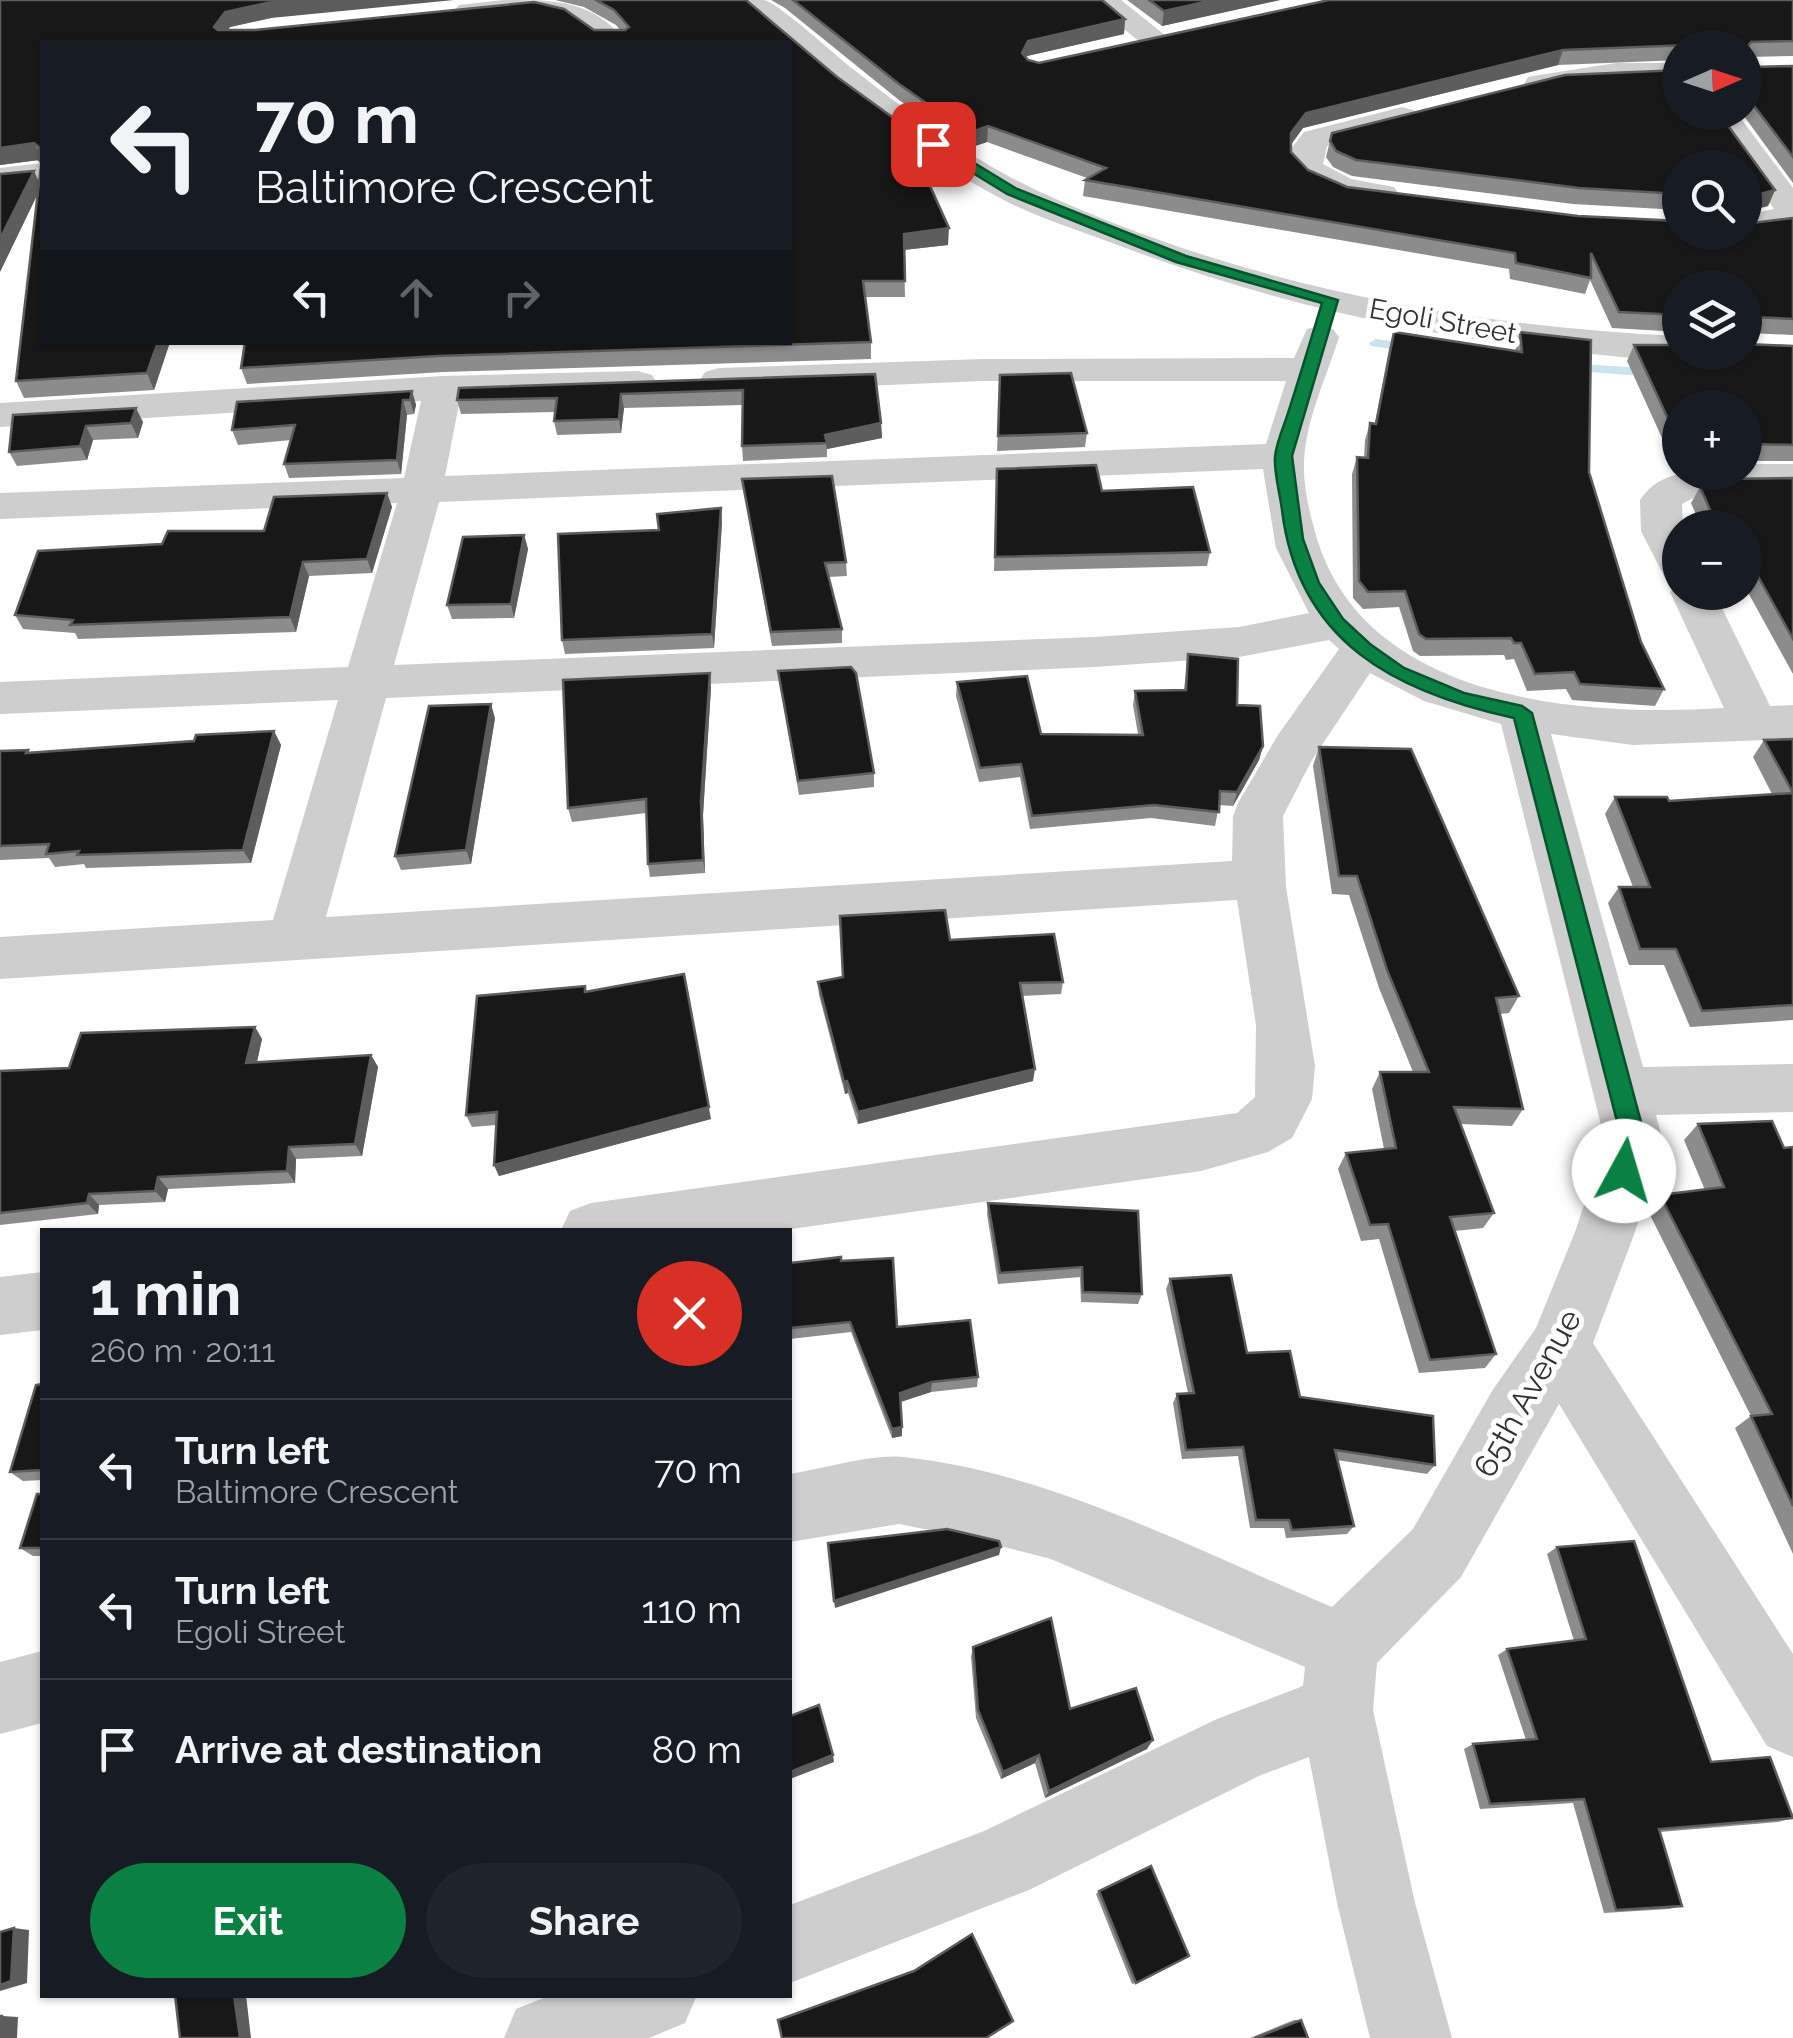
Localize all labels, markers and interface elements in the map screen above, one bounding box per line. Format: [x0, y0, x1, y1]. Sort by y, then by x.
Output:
north arrow [1662, 30, 1762, 130]
map controls [1662, 30, 1762, 610]
text: 70 m [255, 77, 419, 159]
icon: left [90, 80, 220, 210]
pin [891, 102, 976, 187]
icon: arrive [906, 117, 961, 172]
button: search [1662, 150, 1762, 250]
text: Baltimore Crescent [255, 161, 654, 214]
icon: left [284, 270, 339, 325]
icon: ahead [389, 270, 444, 325]
icon: right [494, 270, 549, 325]
button: layers [1662, 270, 1762, 370]
street label: Egoli Street [1367, 292, 1520, 350]
button: + [1662, 390, 1762, 490]
button: − [1662, 510, 1762, 610]
position arrow [1572, 1119, 1676, 1223]
text: 1 min [90, 1259, 241, 1329]
button: close [637, 1261, 742, 1366]
street label: 65th Avenue [1466, 1303, 1588, 1483]
text: 260 m · 20:11 [90, 1332, 275, 1369]
text: Turn left [175, 1428, 330, 1473]
icon: left [90, 1442, 145, 1497]
text: 70 m [654, 1447, 742, 1492]
text: Baltimore Crescent [175, 1473, 459, 1510]
text: Turn left [175, 1568, 330, 1613]
icon: left [90, 1582, 145, 1637]
text: 110 m [642, 1587, 742, 1632]
text: Egoli Street [175, 1613, 345, 1650]
icon: arrive [90, 1722, 145, 1777]
text: Arrive at destination [175, 1727, 542, 1772]
text: 80 m [652, 1727, 742, 1772]
button: Exit [90, 1863, 406, 1978]
button: Share [426, 1863, 742, 1978]

